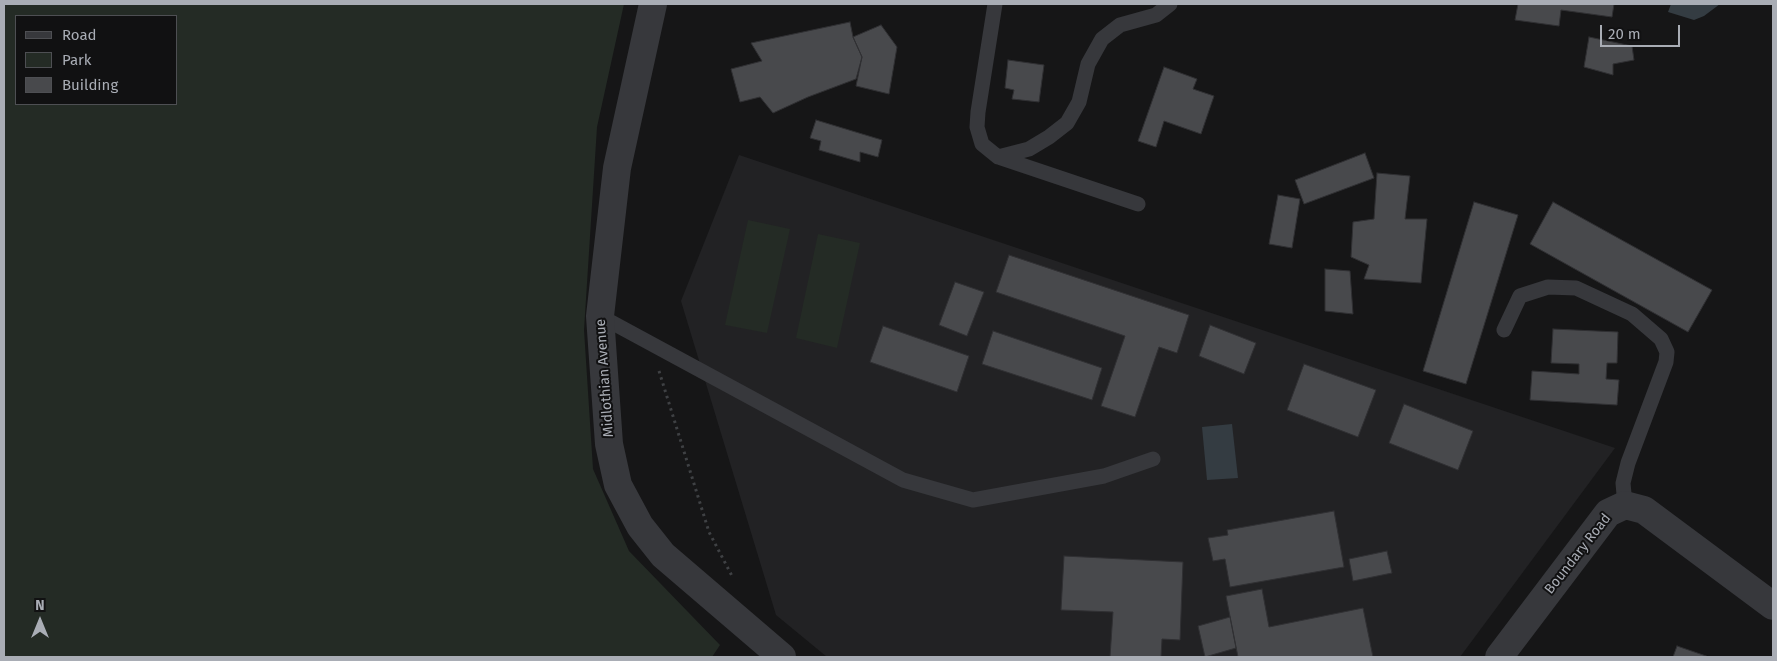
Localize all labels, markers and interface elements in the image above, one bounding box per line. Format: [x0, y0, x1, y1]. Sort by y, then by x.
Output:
legend [15, 15, 178, 105]
scale bar [1602, 15, 1682, 47]
text: 20 m [1608, 25, 1641, 43]
text: Road [62, 26, 97, 44]
text: Park [62, 51, 92, 69]
text: Building [62, 76, 118, 94]
street label: Midlothian Avenue [592, 318, 618, 438]
street label: Boundary Road [1541, 510, 1615, 598]
north arrow [15, 596, 65, 646]
text: N [35, 597, 45, 614]

